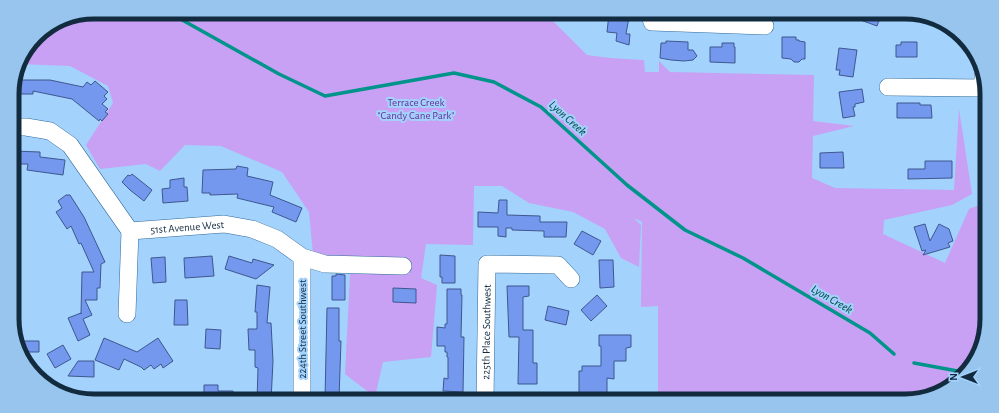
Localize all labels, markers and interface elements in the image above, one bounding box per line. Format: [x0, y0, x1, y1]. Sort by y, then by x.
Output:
park label: Terrace Creek "Candy Cane Park" [378, 97, 454, 121]
water label: Lyon Creek [547, 98, 589, 138]
street label: 51st Avenue West [150, 219, 225, 235]
street label: 224th Street Southwest [297, 279, 308, 378]
water label: Lyon Creek [809, 282, 855, 316]
street label: 225th Place Southwest [480, 284, 493, 380]
north arrow [943, 357, 983, 397]
text: N [948, 373, 959, 381]

